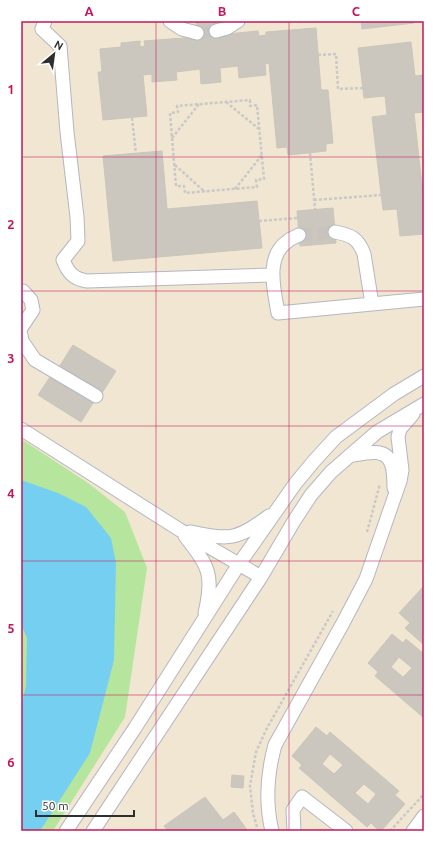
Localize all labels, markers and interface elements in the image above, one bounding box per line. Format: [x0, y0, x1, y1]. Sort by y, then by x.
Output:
text: A [84, 4, 94, 18]
text: B [218, 4, 227, 18]
text: C [352, 4, 361, 18]
north arrow [34, 34, 74, 74]
text: N [52, 38, 65, 52]
text: 1 [7, 82, 15, 96]
text: 2 [7, 217, 15, 231]
text: 3 [7, 351, 15, 365]
text: 4 [7, 486, 15, 500]
text: 5 [7, 621, 15, 635]
text: 6 [7, 755, 15, 769]
scale bar [36, 792, 134, 818]
text: 50 m [42, 799, 69, 812]

